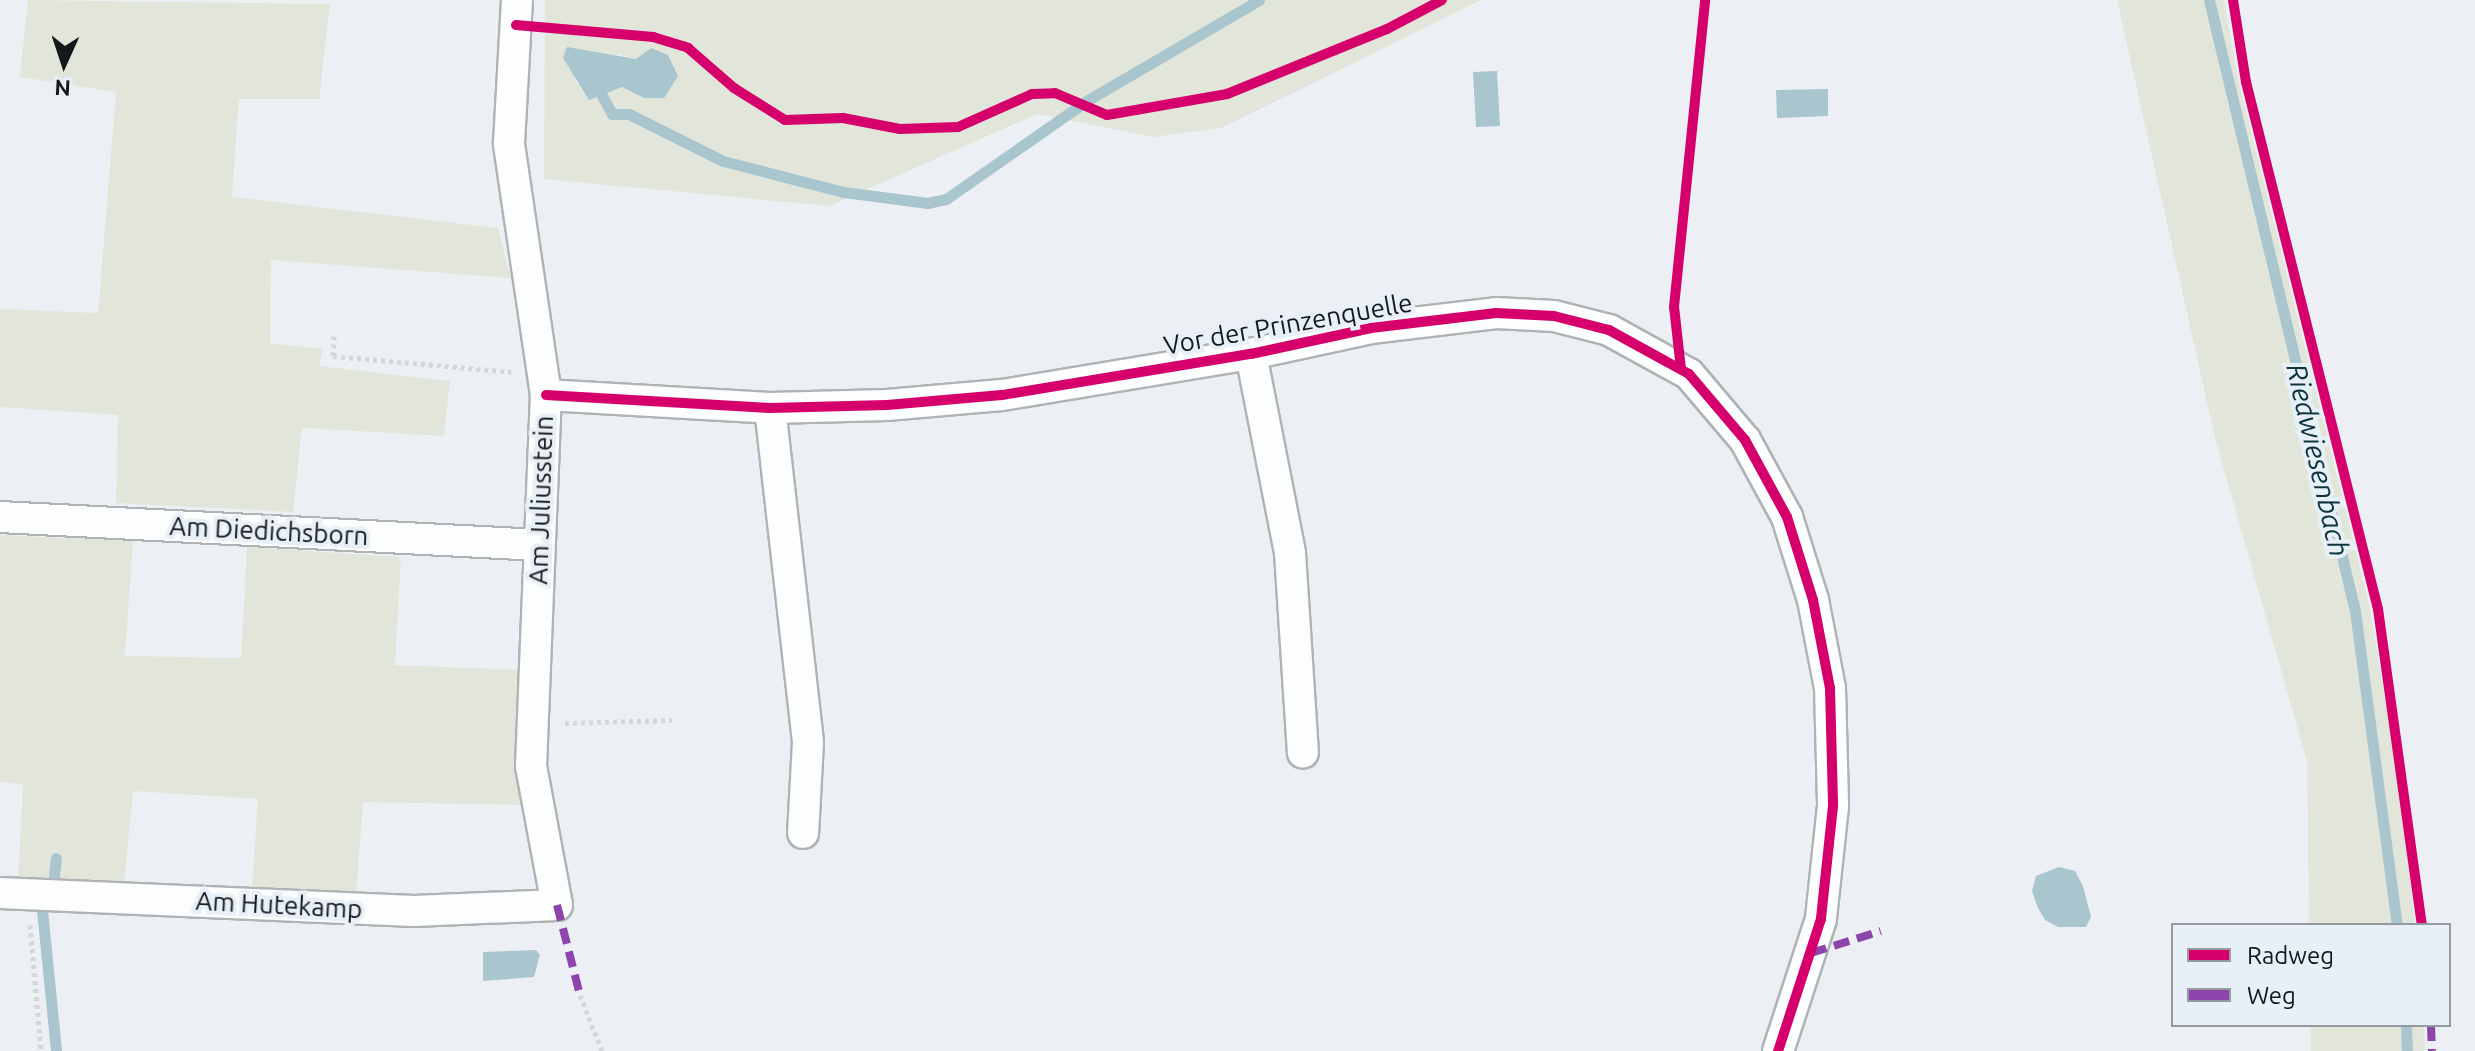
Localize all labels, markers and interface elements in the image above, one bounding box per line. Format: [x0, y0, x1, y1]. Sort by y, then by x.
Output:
north arrow [24, 24, 104, 104]
text: N [54, 76, 72, 101]
street label: Vor der Prinzenquelle [1161, 287, 1415, 361]
water label: Riedwiesenbach [2279, 360, 2357, 560]
street label: Am Juliusstein [522, 415, 560, 585]
street label: Am Diedichsborn [169, 510, 369, 552]
street label: Am Hutekamp [195, 885, 363, 925]
legend [2171, 923, 2451, 1027]
text: Radweg [2247, 942, 2334, 969]
text: Weg [2247, 982, 2296, 1009]

